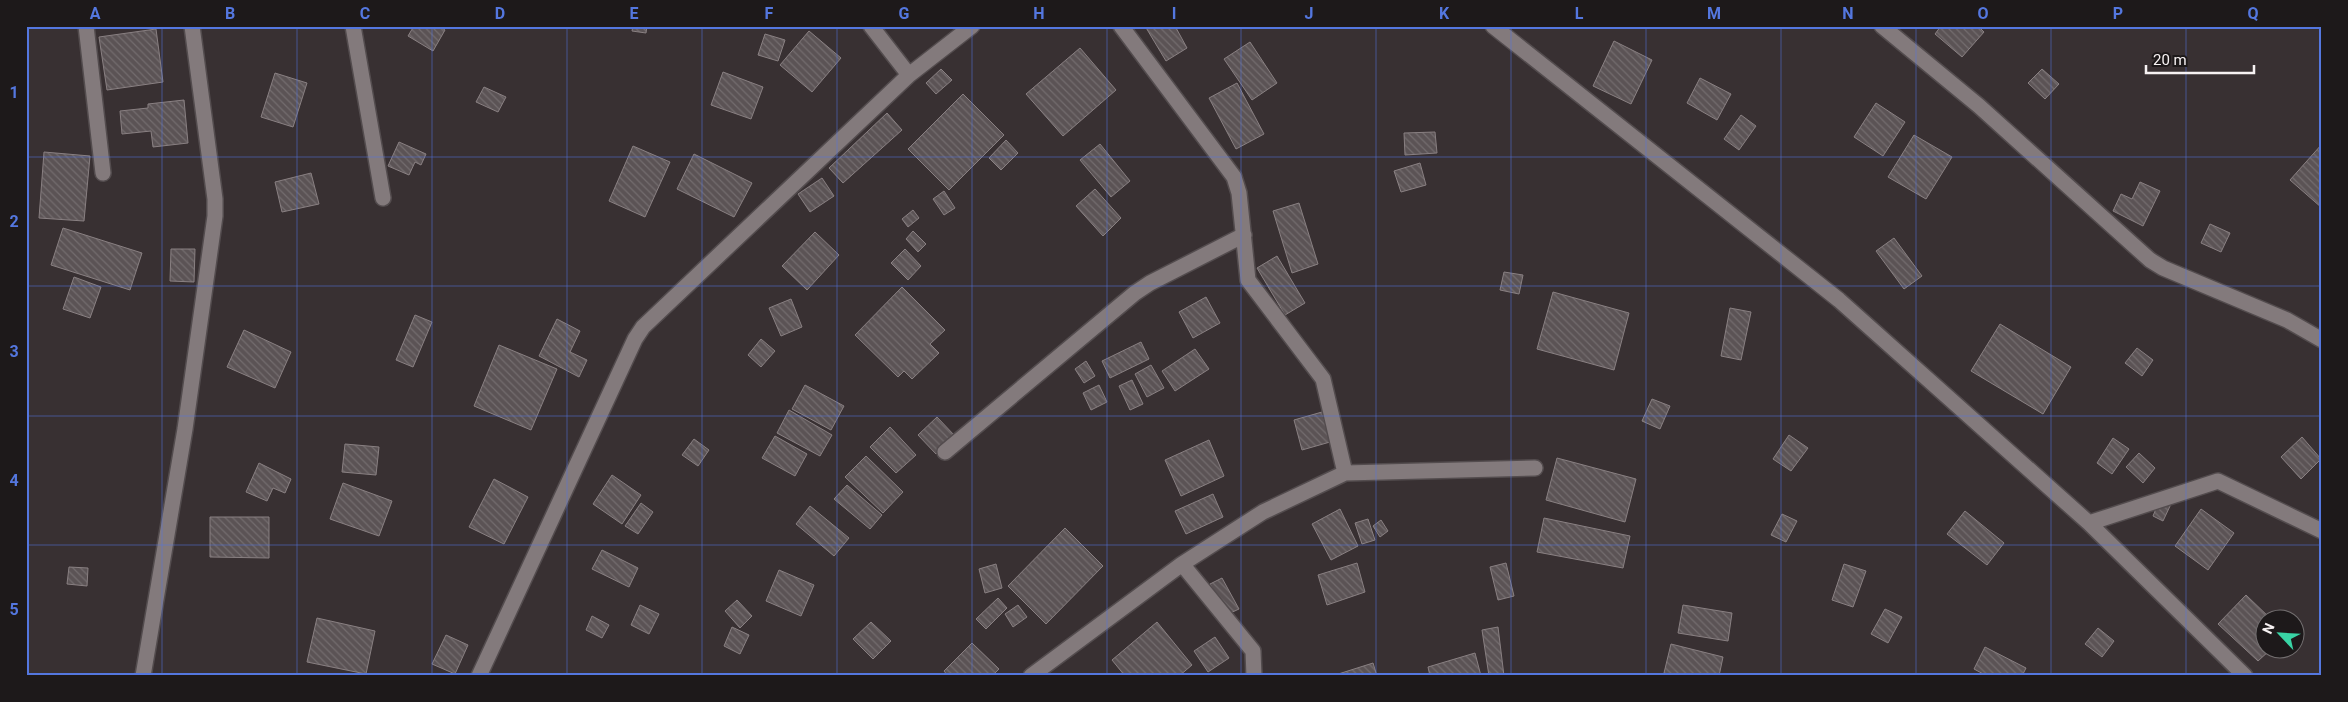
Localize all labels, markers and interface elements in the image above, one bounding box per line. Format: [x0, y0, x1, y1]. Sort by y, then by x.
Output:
text: A [90, 4, 101, 23]
text: B [225, 4, 235, 23]
text: C [360, 4, 370, 23]
text: D [495, 4, 505, 23]
text: E [630, 4, 639, 23]
text: F [765, 4, 774, 23]
text: G [899, 4, 910, 23]
text: H [1033, 4, 1045, 23]
text: I [1172, 4, 1176, 23]
text: J [1305, 4, 1313, 23]
text: K [1439, 4, 1450, 23]
text: L [1575, 4, 1584, 23]
text: M [1707, 4, 1721, 23]
text: N [1842, 4, 1854, 23]
text: O [1977, 4, 1989, 23]
text: P [2113, 4, 2123, 23]
text: Q [2247, 4, 2259, 23]
scale bar [2146, 42, 2253, 74]
text: 20 m [2153, 51, 2187, 69]
text: 1 [9, 83, 19, 102]
text: 2 [9, 212, 19, 231]
text: 3 [9, 342, 19, 361]
text: 4 [9, 471, 19, 490]
text: 5 [9, 600, 19, 619]
north arrow [2256, 610, 2306, 660]
text: N [2259, 621, 2278, 636]

